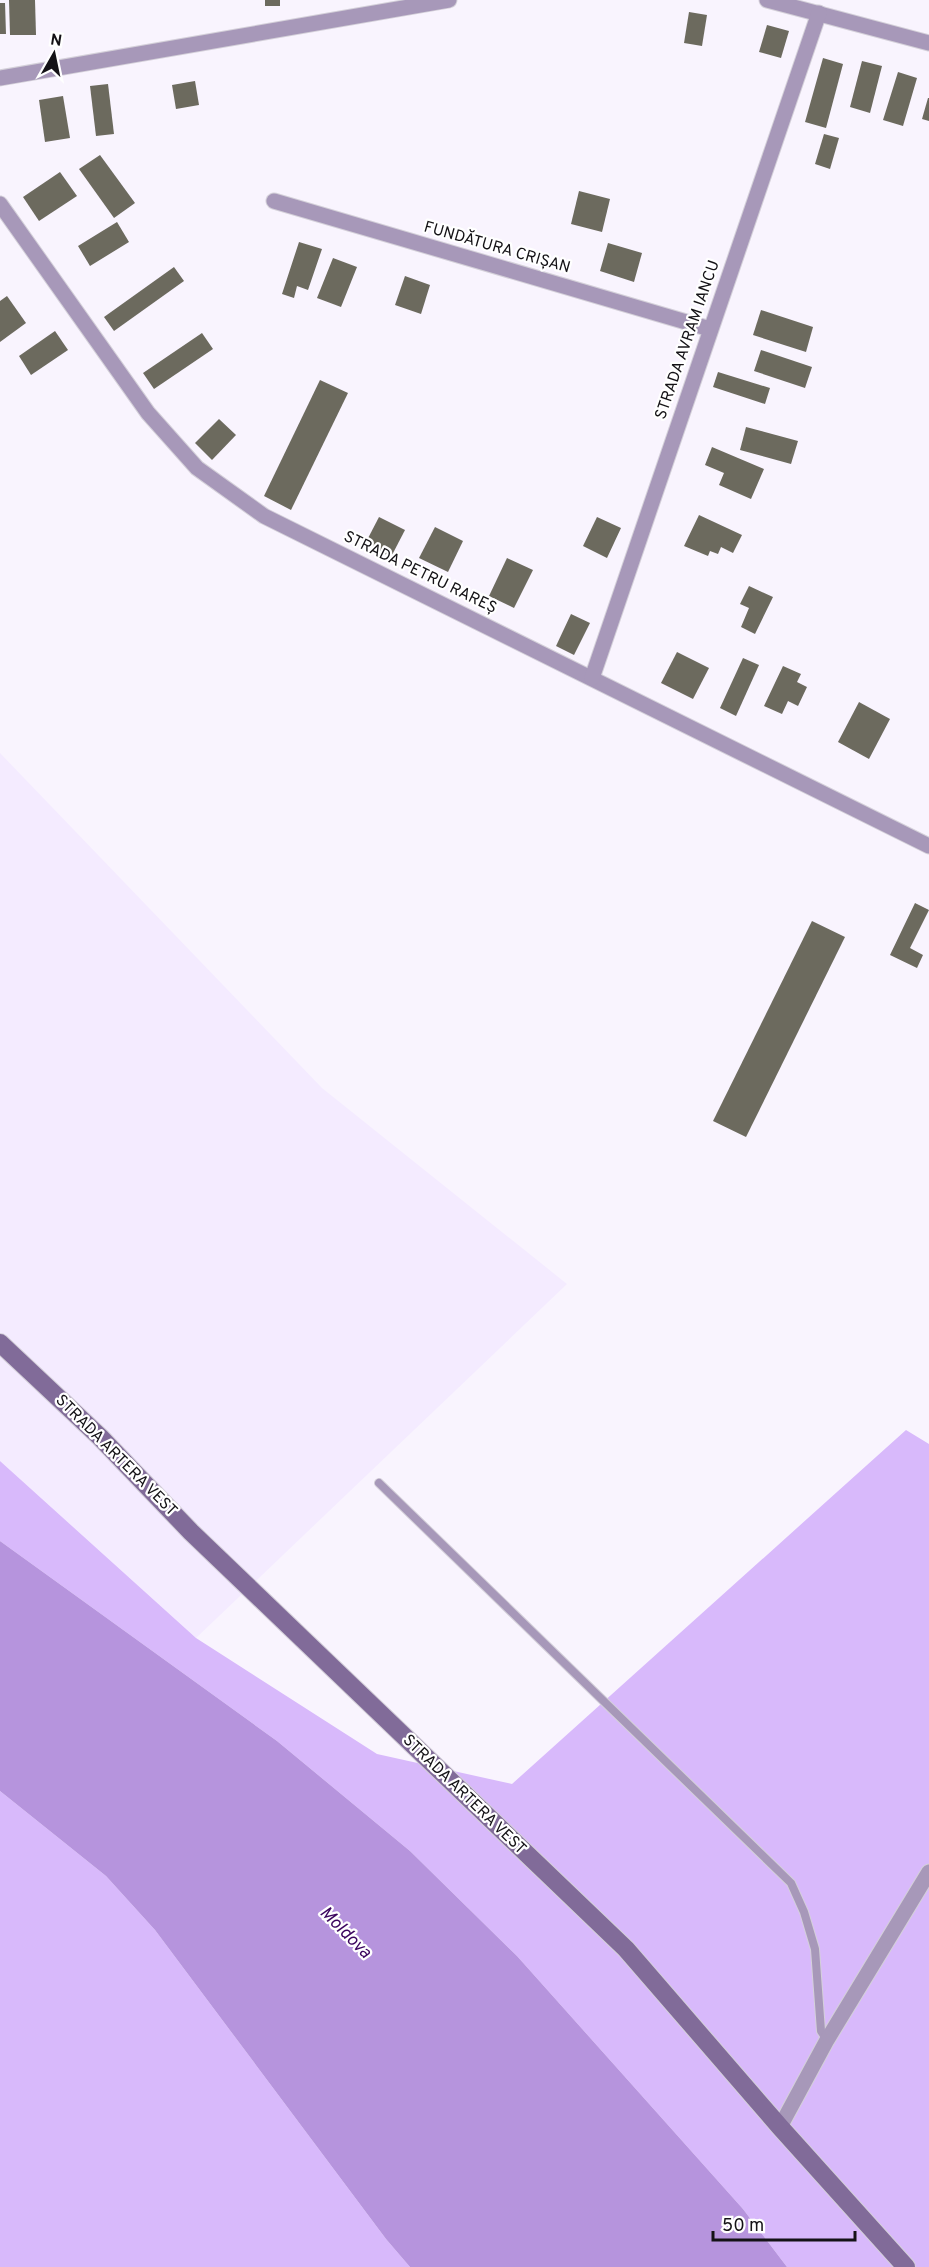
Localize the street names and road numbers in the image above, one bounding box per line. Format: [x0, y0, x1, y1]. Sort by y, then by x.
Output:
street label: FUNDĂTURA CRIȘAN [421, 216, 573, 278]
street label: STRADA AVRAM IANCU [651, 258, 725, 422]
street label: STRADA PETRU RAREȘ [340, 527, 500, 619]
street label: STRADA ARTERA VEST [51, 1391, 181, 1521]
street label: STRADA ARTERA VEST [398, 1731, 530, 1859]

